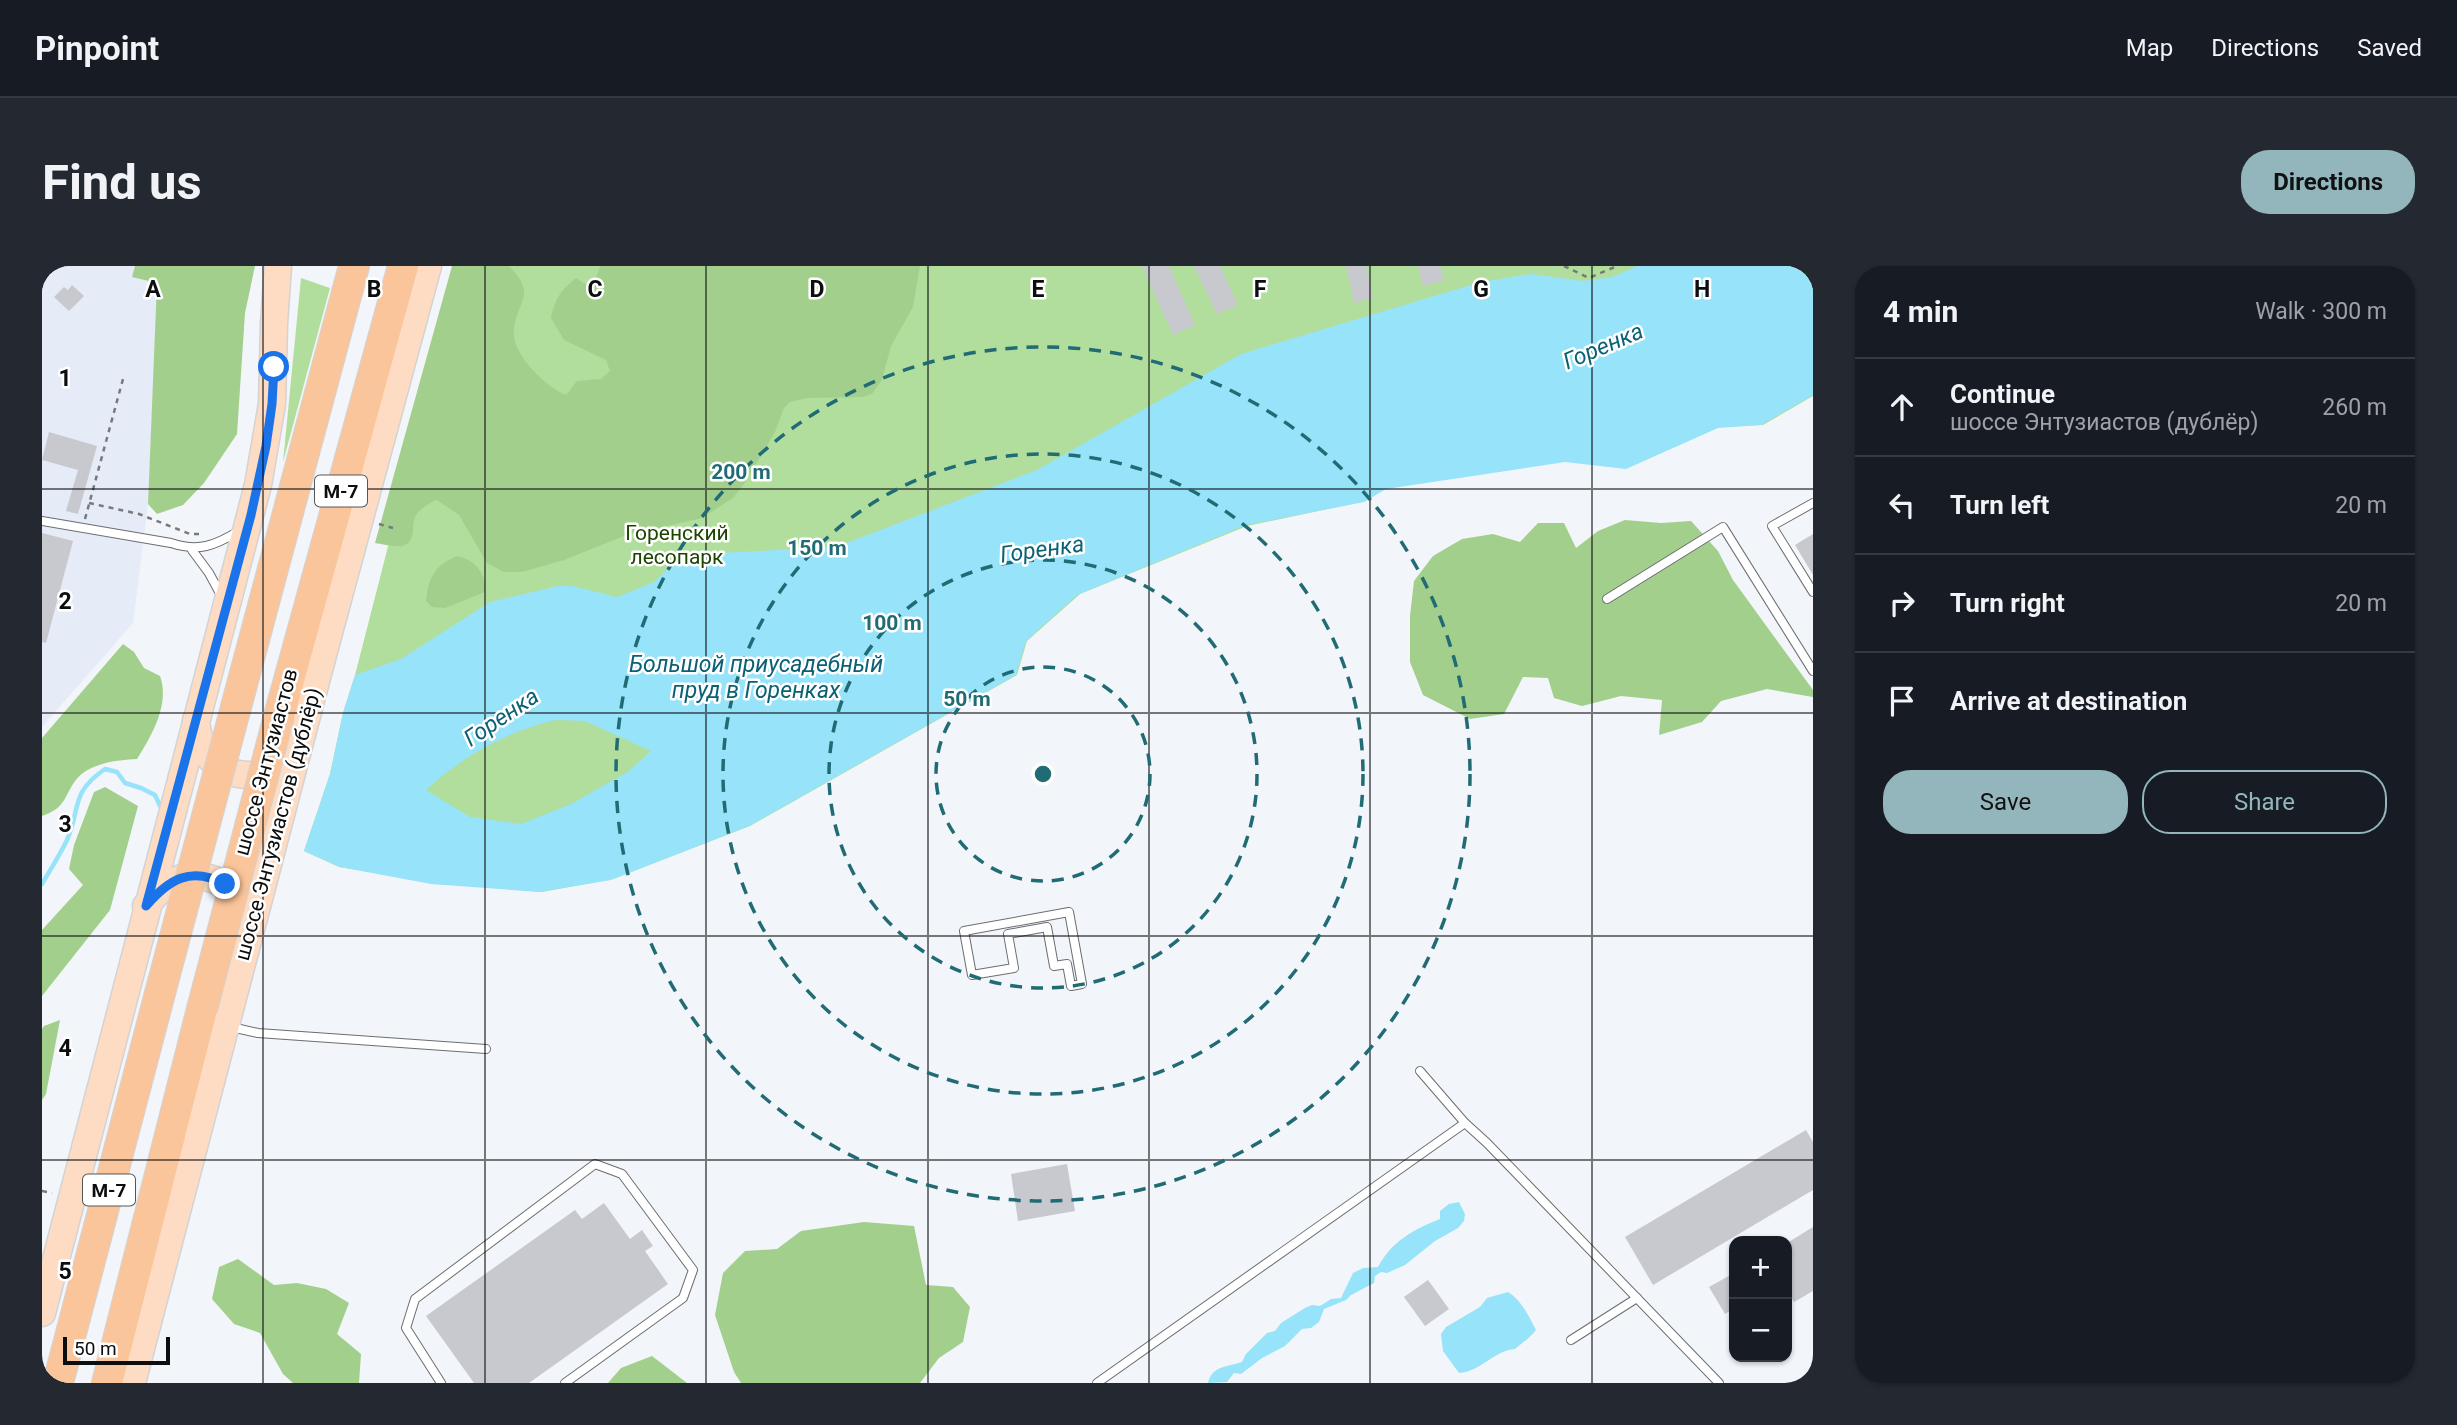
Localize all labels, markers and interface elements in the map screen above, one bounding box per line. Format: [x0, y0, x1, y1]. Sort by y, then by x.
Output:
text: Pinpoint [35, 29, 159, 68]
text: Map [2126, 34, 2173, 62]
text: Directions [2211, 34, 2319, 62]
text: Saved [2357, 34, 2422, 62]
button: Directions [2241, 150, 2415, 214]
text: Find us [42, 154, 202, 211]
text: A [145, 276, 161, 303]
text: B [367, 276, 381, 303]
text: C [587, 276, 603, 303]
text: D [810, 276, 824, 303]
text: E [1032, 276, 1045, 303]
text: F [1254, 276, 1267, 303]
text: G [1473, 276, 1489, 303]
text: H [1694, 276, 1710, 303]
text: 4 min [1883, 294, 1958, 329]
text: Walk · 300 m [2255, 298, 2387, 325]
water label: Горенка [1559, 318, 1647, 375]
route start [258, 351, 289, 382]
text: 1 [58, 365, 72, 392]
text: Continue [1950, 379, 2055, 409]
icon: ahead [1883, 388, 1921, 426]
text: 260 m [2322, 394, 2387, 421]
text: шоссе Энтузиастов (дублёр) [1950, 409, 2258, 436]
text: 200 m [711, 460, 771, 484]
road number: М-7 [315, 476, 367, 507]
icon: left [1883, 486, 1921, 524]
text: Turn left [1950, 490, 2049, 520]
text: 20 m [2335, 492, 2387, 519]
park label: Горенский лесопарк [625, 521, 729, 569]
water label: Горенка [998, 530, 1086, 569]
text: 150 m [787, 536, 847, 560]
icon: right [1883, 584, 1921, 622]
text: 2 [58, 588, 72, 615]
text: Turn right [1950, 588, 2065, 618]
text: 20 m [2335, 590, 2387, 617]
text: 100 m [862, 611, 922, 635]
water label: Большой приусадебный пруд в Горенках [629, 651, 883, 704]
street label: шоссе Энтузиастов [229, 666, 303, 858]
icon: arrive [1883, 682, 1921, 720]
water label: Горенка [459, 683, 544, 752]
street label: шоссе Энтузиастов (дублёр) [230, 685, 326, 963]
text: Arrive at destination [1950, 686, 2187, 716]
text: 50 m [943, 687, 991, 711]
centre of rings [1031, 762, 1055, 786]
button: Save [1883, 770, 2128, 834]
button: Share [2142, 770, 2387, 834]
text: 3 [58, 811, 72, 838]
route end [209, 868, 240, 899]
text: 4 [58, 1035, 72, 1062]
road number: М-7 [83, 1174, 135, 1206]
map controls [1729, 1236, 1792, 1362]
button: + [1729, 1236, 1792, 1299]
text: 5 [58, 1258, 72, 1285]
button: − [1729, 1299, 1792, 1362]
scale bar [63, 1334, 170, 1366]
text: 50 m [74, 1337, 117, 1360]

